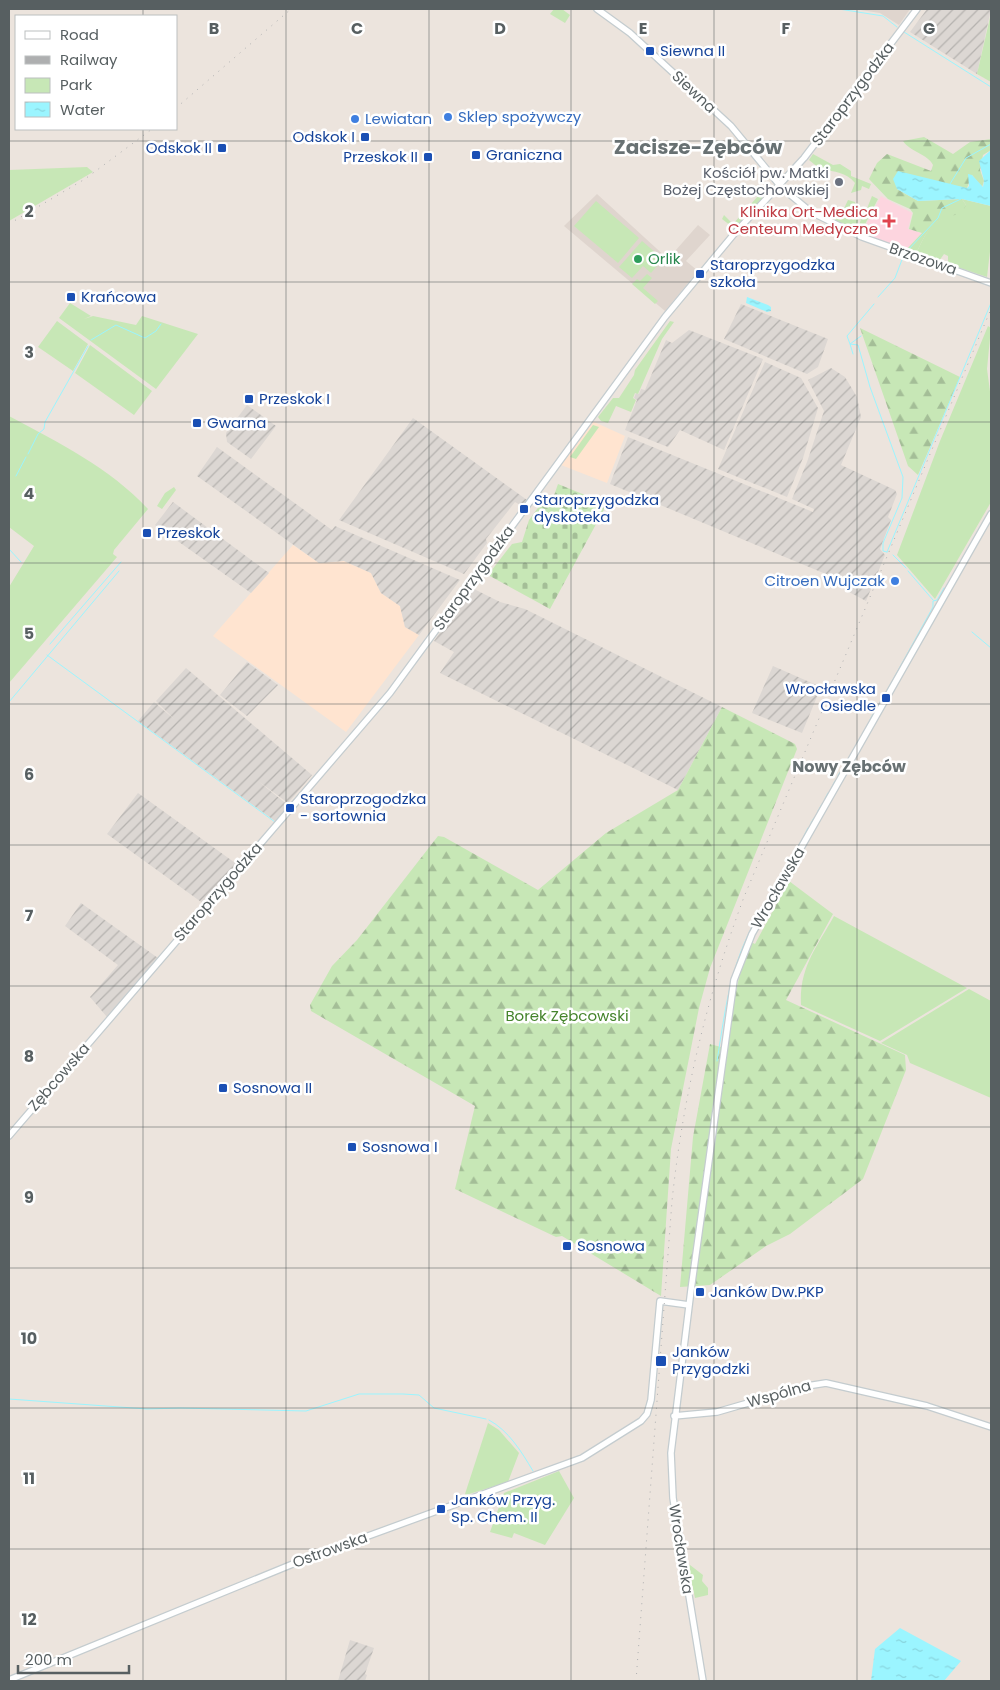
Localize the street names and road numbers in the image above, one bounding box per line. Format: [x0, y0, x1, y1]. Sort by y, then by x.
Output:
street label: Staroprzygodzka [807, 37, 899, 150]
street label: Siewna [667, 66, 721, 118]
street label: Brzozowa [887, 237, 960, 280]
street label: Staroprzygodzka [428, 521, 519, 635]
street label: Staroprzygodzka [169, 838, 267, 946]
street label: Wrocławska [746, 843, 809, 932]
street label: Zębcowska [23, 1038, 94, 1115]
street label: Wspólna [744, 1374, 813, 1413]
street label: Wrocławska [664, 1502, 699, 1595]
street label: Ostrowska [289, 1526, 370, 1573]

